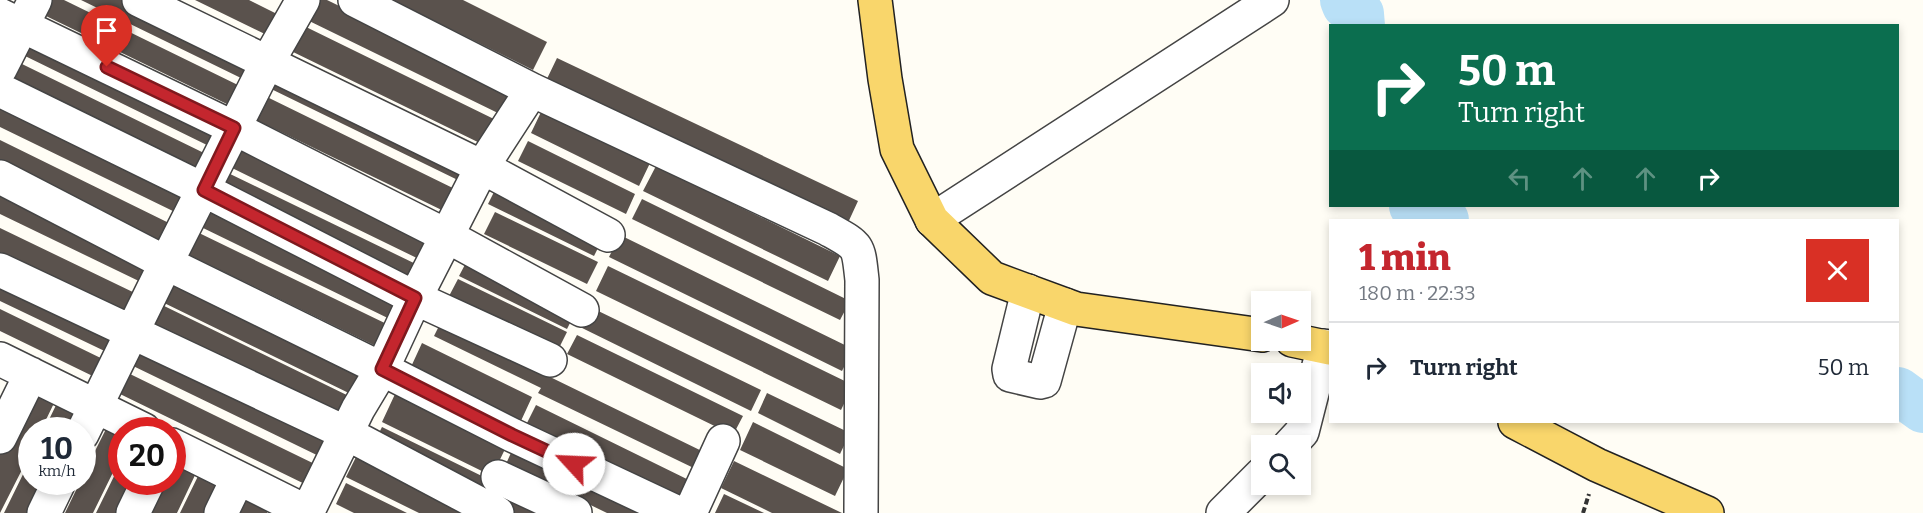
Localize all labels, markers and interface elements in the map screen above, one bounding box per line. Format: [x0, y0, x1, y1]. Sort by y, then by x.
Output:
pin [81, 5, 132, 67]
icon: arrive [90, 14, 123, 47]
text: 50 m [1458, 46, 1555, 96]
icon: right [1359, 48, 1437, 126]
text: Turn right [1458, 97, 1585, 129]
icon: left [1503, 162, 1536, 195]
icon: ahead [1566, 162, 1599, 195]
icon: ahead [1629, 162, 1662, 195]
icon: right [1692, 162, 1725, 195]
text: 1 min [1359, 236, 1451, 280]
button: close [1806, 239, 1869, 302]
text: 180 m · 22:33 [1359, 281, 1476, 305]
north arrow [1251, 291, 1311, 351]
map controls [1251, 291, 1311, 495]
icon: right [1359, 351, 1392, 384]
text: Turn right [1410, 354, 1518, 381]
text: 50 m [1818, 354, 1869, 381]
button: sound [1251, 363, 1311, 423]
speed limit sign: 20 [108, 417, 186, 495]
text: 10 [41, 431, 73, 467]
position arrow [542, 432, 606, 496]
button: search [1251, 435, 1311, 495]
text: km/h [38, 462, 76, 480]

